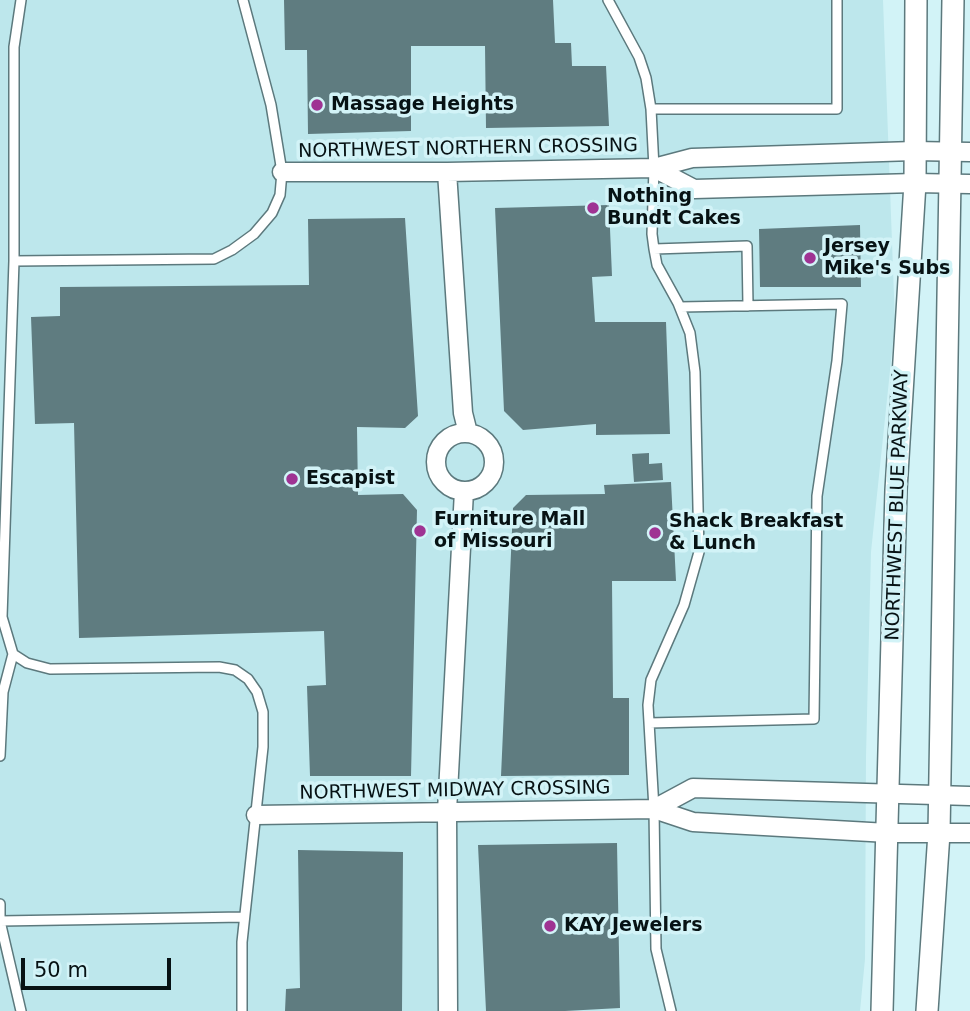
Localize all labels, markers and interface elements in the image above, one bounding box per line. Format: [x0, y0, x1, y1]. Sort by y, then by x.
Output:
place label: Massage Heights [331, 94, 514, 116]
marker: Massage Heights [309, 97, 325, 113]
street label: NORTHWEST NORTHERN CROSSING [298, 135, 638, 163]
place label: Nothing Bundt Cakes [607, 186, 741, 230]
marker: Nothing Bundt Cakes [585, 200, 601, 216]
place label: Jersey Mike's Subs [824, 236, 950, 280]
marker: Jersey Mike's Subs [802, 250, 818, 266]
street label: NORTHWEST BLUE PARKWAY [882, 369, 914, 641]
place label: Escapist [306, 468, 395, 490]
marker: Escapist [284, 471, 300, 487]
place label: Furniture Mall of Missouri [434, 509, 585, 553]
place label: Shack Breakfast & Lunch [669, 511, 843, 555]
marker: Furniture Mall of Missouri [412, 523, 428, 539]
marker: Shack Breakfast & Lunch [647, 525, 663, 541]
street label: NORTHWEST MIDWAY CROSSING [299, 777, 611, 805]
place label: KAY Jewelers [564, 915, 702, 937]
marker: KAY Jewelers [542, 918, 558, 934]
scale bar [24, 944, 175, 988]
text: 50 m [34, 958, 88, 982]

